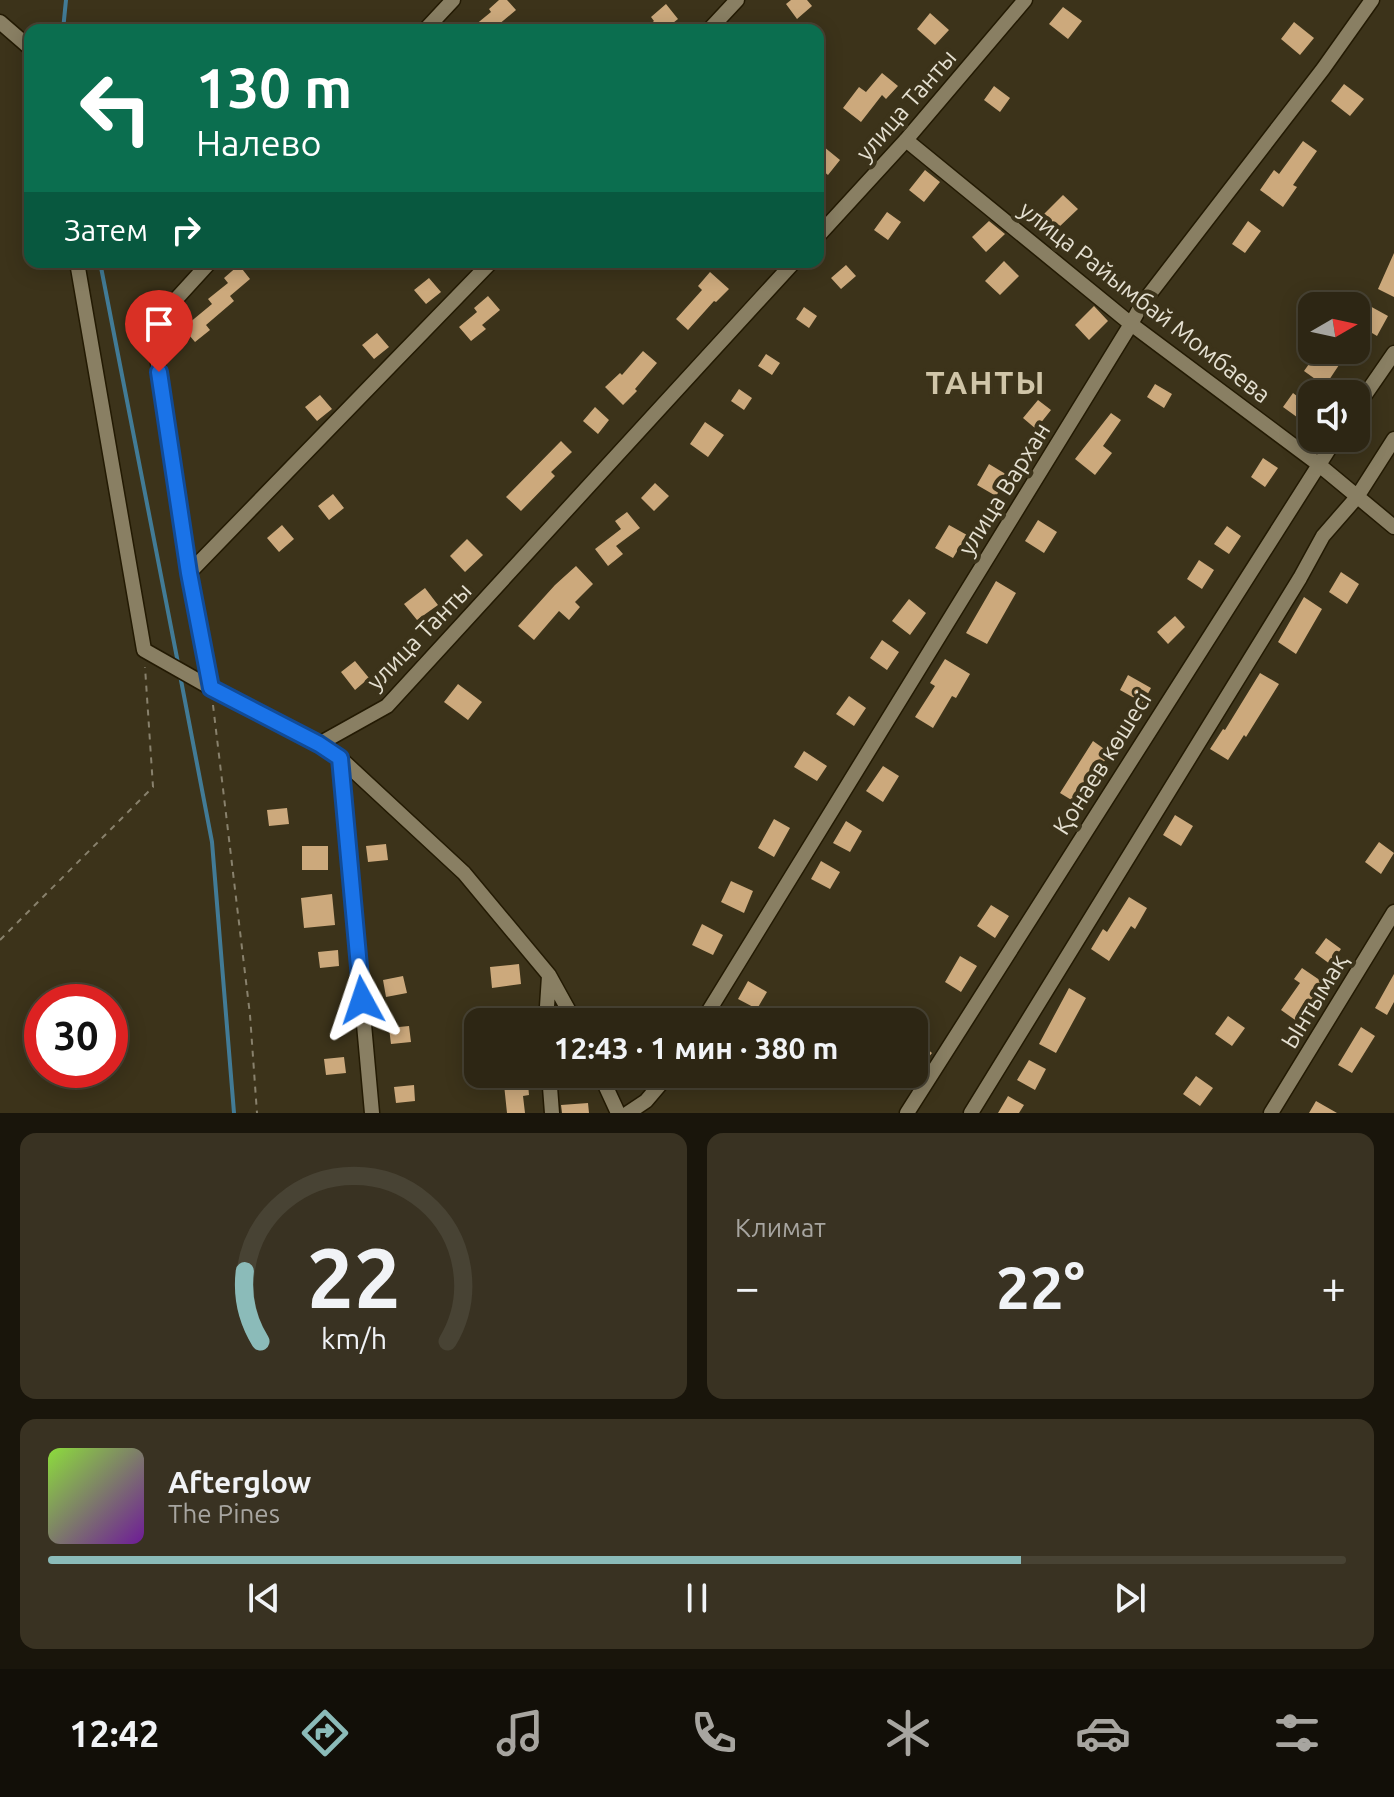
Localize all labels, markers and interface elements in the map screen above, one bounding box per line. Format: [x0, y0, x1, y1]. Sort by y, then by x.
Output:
street label: улица Танты [850, 44, 962, 166]
icon: left [64, 56, 168, 160]
text: 130 m [196, 56, 352, 119]
text: Налево [196, 122, 321, 163]
street label: улица Райымбай Момбаева [1014, 196, 1276, 408]
icon: right [164, 208, 208, 252]
text: Затем [64, 213, 148, 247]
pin [125, 290, 193, 372]
north arrow [1298, 292, 1370, 364]
map controls [1298, 292, 1370, 452]
icon: arrive [137, 302, 181, 346]
district label: ТАНТЫ [926, 364, 1046, 400]
button: sound [1298, 380, 1370, 452]
street label: улица Вархан [953, 418, 1055, 560]
street label: улица Танты [361, 577, 477, 695]
street label: Қонаев көшесі [1047, 687, 1157, 839]
street label: Ынтымақ [1275, 949, 1353, 1053]
position arrow [320, 958, 404, 1042]
speed limit sign: 30 [24, 984, 128, 1088]
text: 12:43 · 1 мин · 380 m [554, 1031, 838, 1065]
text: Климат [735, 1213, 826, 1242]
text: 22 [307, 1230, 400, 1324]
text: 22° [996, 1253, 1085, 1320]
text: − [735, 1262, 760, 1311]
text: + [1321, 1262, 1346, 1311]
text: km/h [321, 1322, 387, 1354]
text: Afterglow [168, 1465, 311, 1499]
text: The Pines [168, 1499, 280, 1528]
icon: previous [242, 1576, 286, 1620]
icon: pause [675, 1576, 719, 1620]
icon: next [1108, 1576, 1152, 1620]
icon: directions [297, 1705, 353, 1761]
icon: music [492, 1705, 548, 1761]
icon: phone [686, 1705, 742, 1761]
icon: climate [880, 1705, 936, 1761]
icon: car [1075, 1705, 1131, 1761]
icon: filters [1269, 1705, 1325, 1761]
text: 12:42 [69, 1713, 159, 1754]

